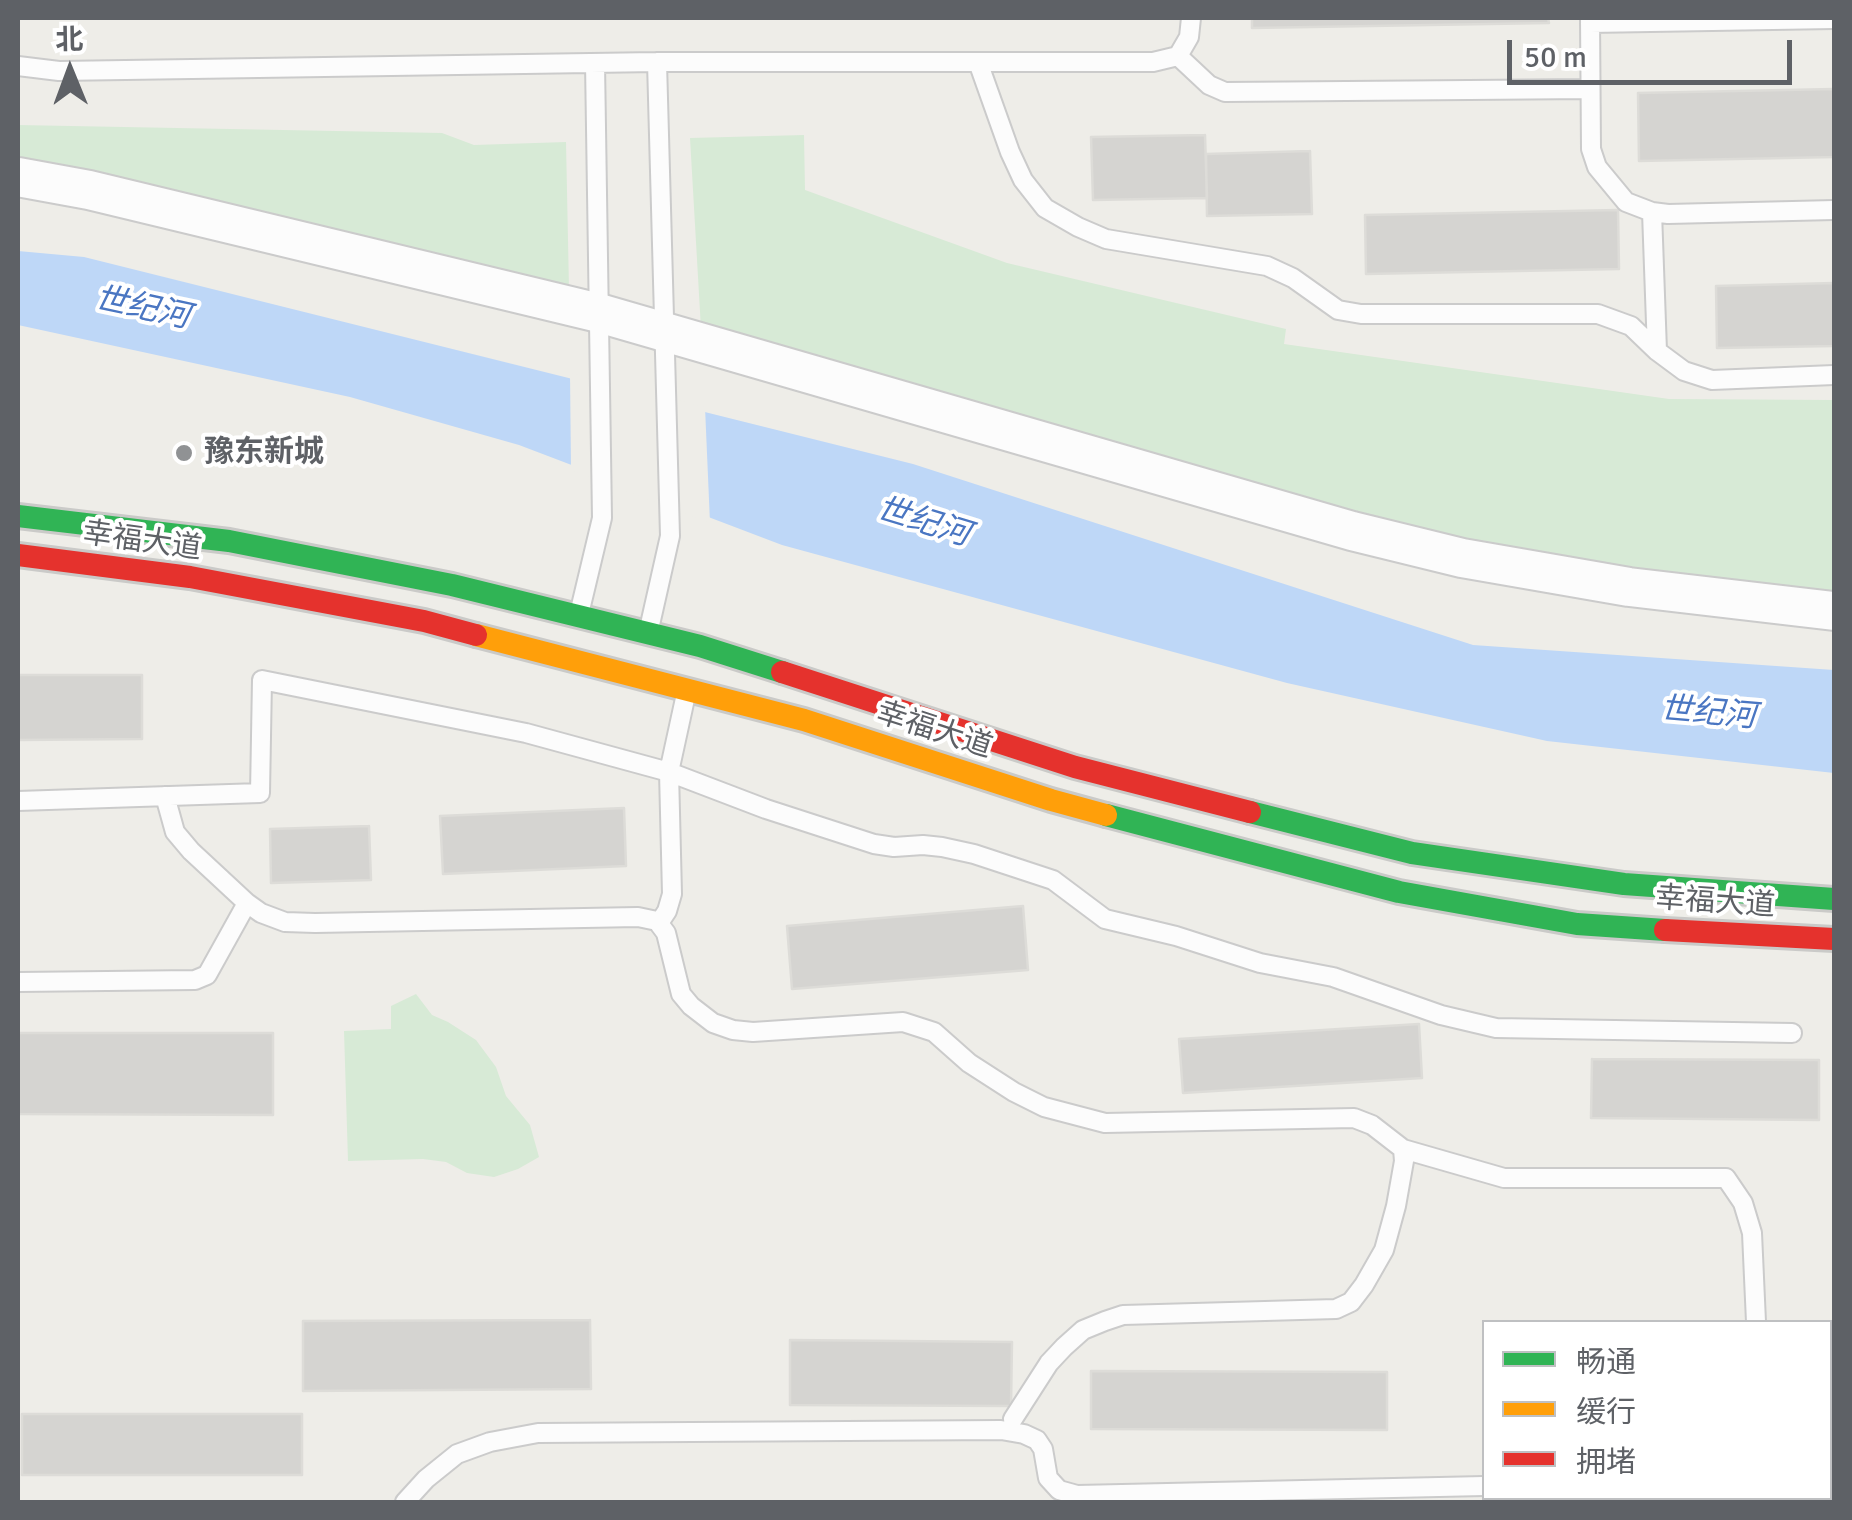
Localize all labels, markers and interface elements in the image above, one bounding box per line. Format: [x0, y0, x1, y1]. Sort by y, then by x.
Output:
north arrow [20, 20, 120, 120]
scale bar [1512, 20, 1797, 82]
text: 北 [55, 23, 84, 57]
text: 50 m [1524, 39, 1587, 76]
water label: 世纪河 [91, 280, 193, 338]
place label: 豫东新城 [204, 435, 324, 471]
marker: 豫东新城 [173, 442, 195, 464]
water label: 世纪河 [871, 491, 975, 555]
street label: 幸福大道 [80, 516, 204, 568]
water label: 世纪河 [1659, 691, 1757, 737]
street label: 幸福大道 [871, 695, 997, 767]
street label: 幸福大道 [1654, 881, 1776, 925]
legend [1482, 1320, 1832, 1500]
text: 畅通 [1576, 1344, 1636, 1381]
text: 缓行 [1576, 1394, 1636, 1431]
text: 拥堵 [1576, 1444, 1636, 1481]

